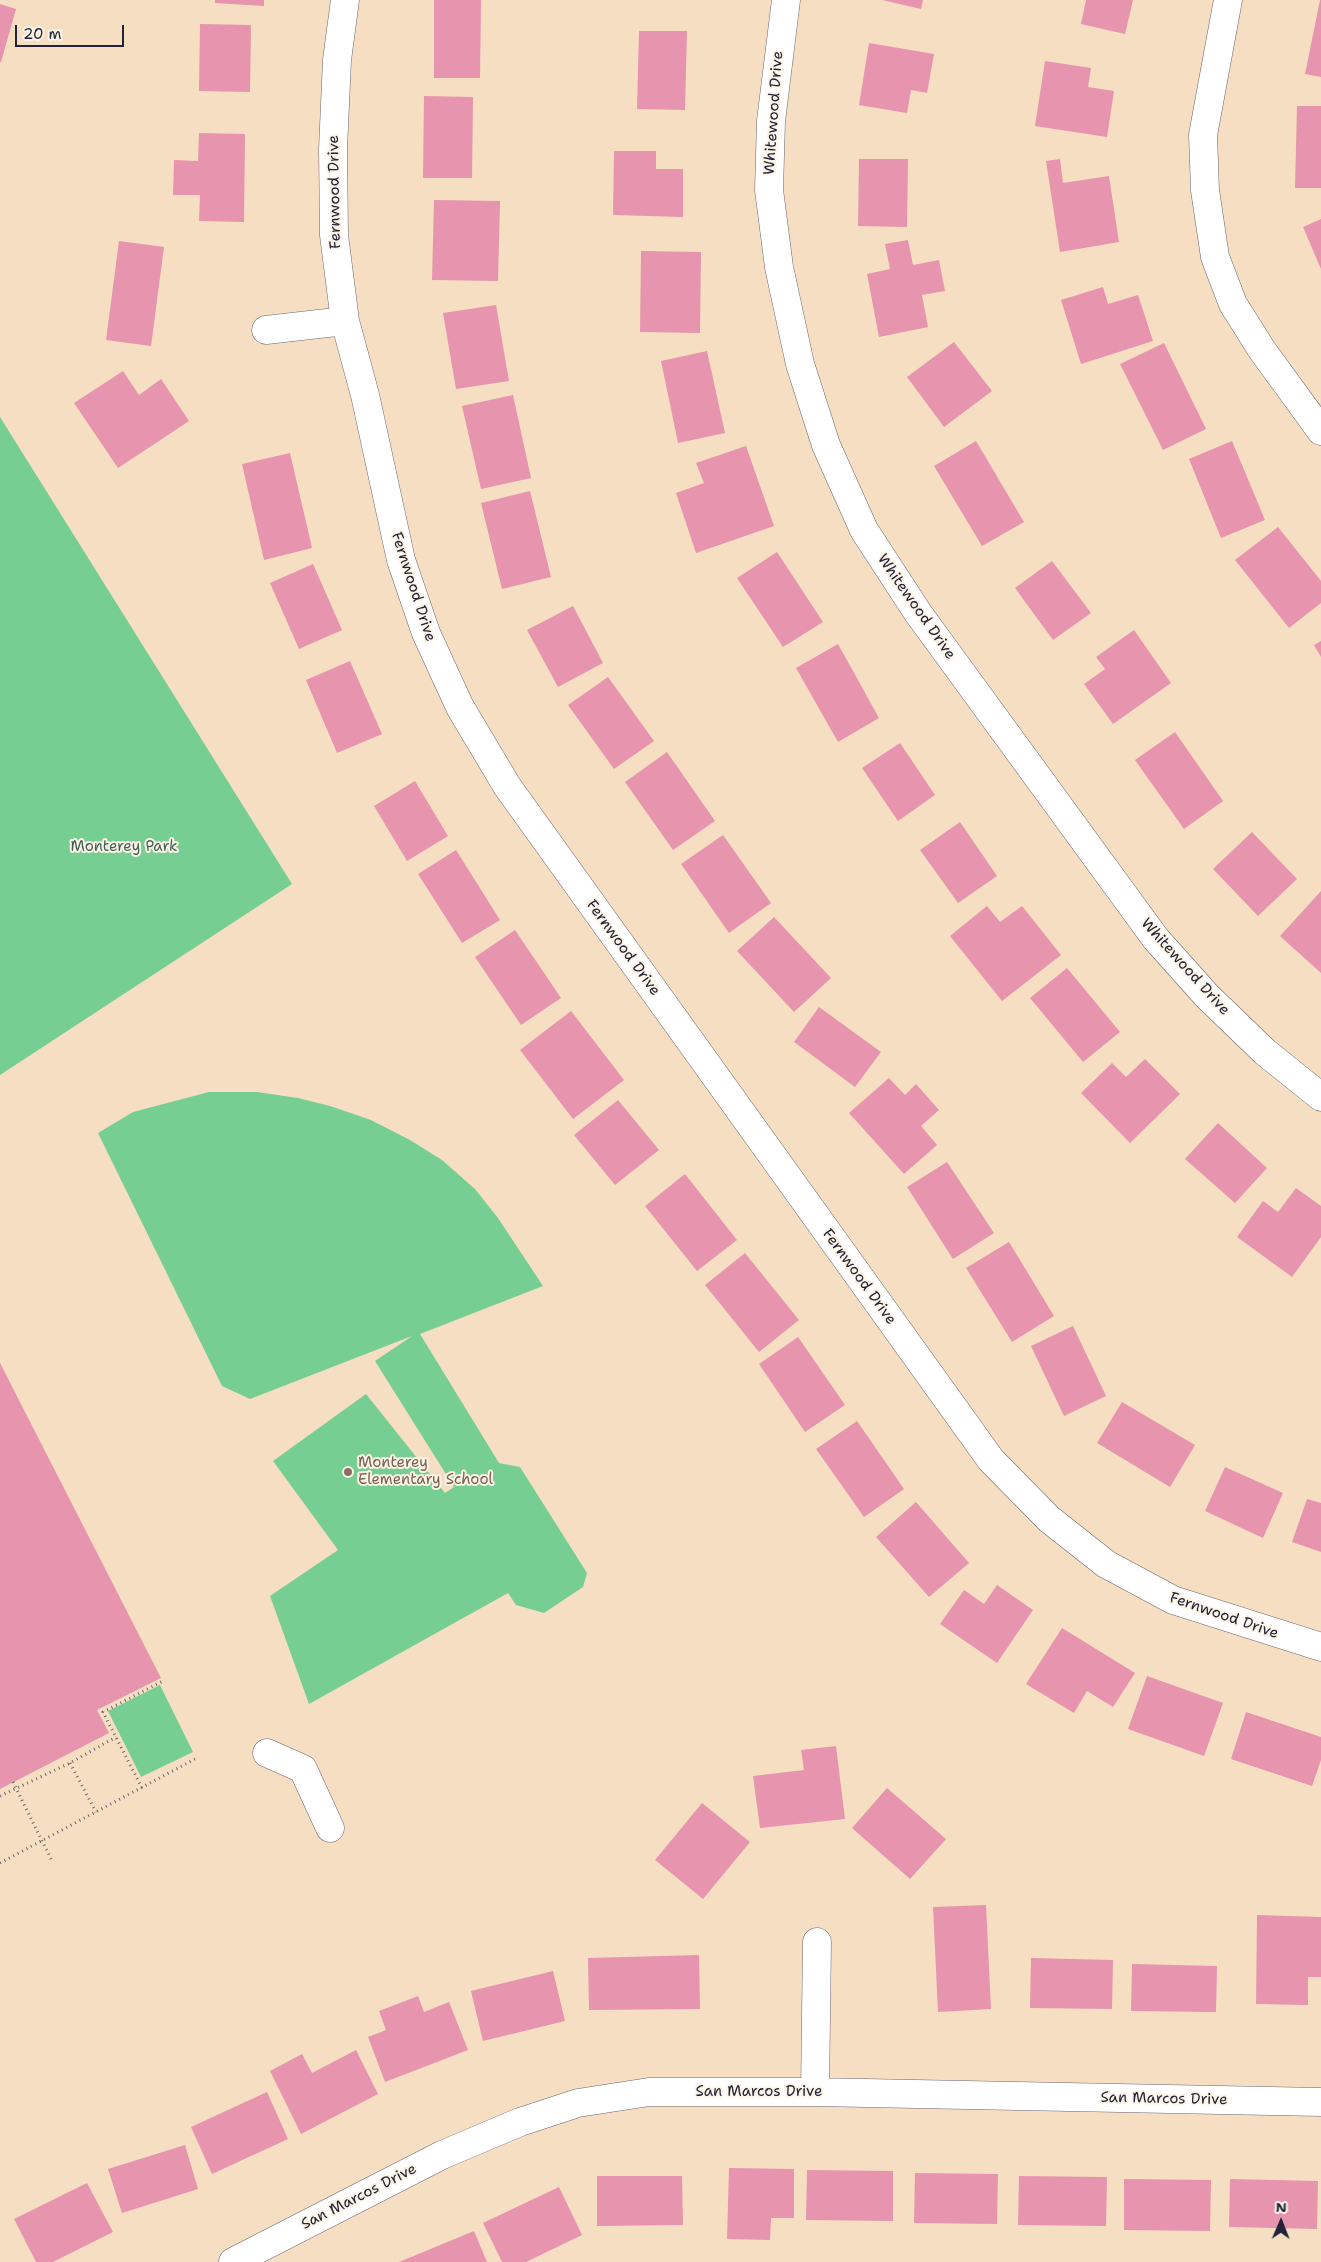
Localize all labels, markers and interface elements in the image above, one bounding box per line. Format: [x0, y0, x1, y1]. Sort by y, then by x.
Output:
scale bar [18, 15, 126, 47]
text: 20 m [23, 24, 62, 44]
street label: Whitewood Drive [761, 50, 787, 176]
street label: Fernwood Drive [325, 135, 345, 249]
street label: Fernwood Drive [387, 530, 439, 644]
street label: Whitewood Drive [873, 551, 959, 663]
park label: Monterey Park [70, 838, 178, 856]
street label: Fernwood Drive [582, 897, 664, 999]
street label: Whitewood Drive [1137, 915, 1233, 1019]
street label: Fernwood Drive [818, 1226, 900, 1328]
place label: Monterey Elementary School [358, 1454, 493, 1489]
marker: Monterey Elementary School [342, 1466, 354, 1478]
street label: Fernwood Drive [1167, 1589, 1281, 1643]
street label: San Marcos Drive [696, 2083, 822, 2101]
street label: San Marcos Drive [1100, 2089, 1228, 2109]
street label: San Marcos Drive [298, 2160, 420, 2234]
north arrow [1256, 2197, 1306, 2247]
text: N [1276, 2198, 1287, 2216]

